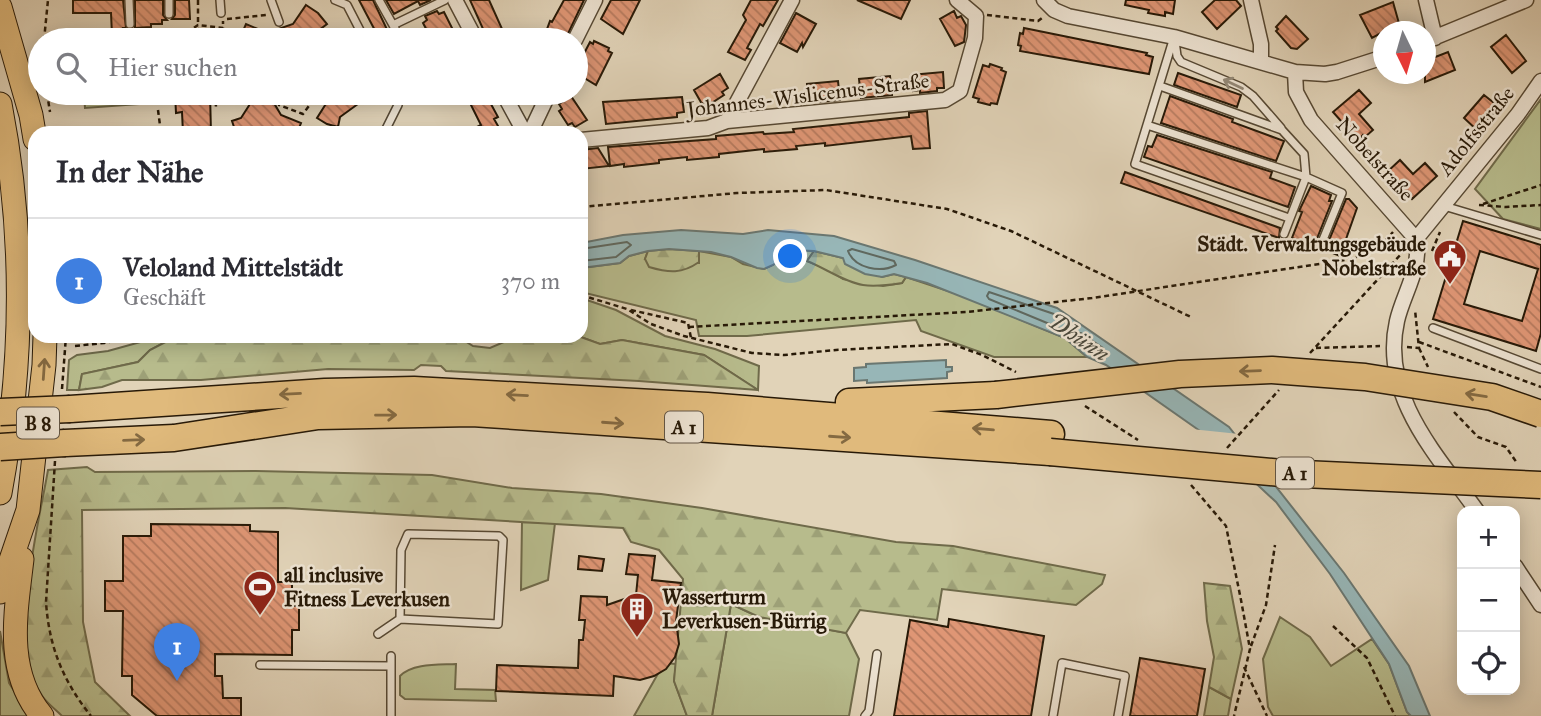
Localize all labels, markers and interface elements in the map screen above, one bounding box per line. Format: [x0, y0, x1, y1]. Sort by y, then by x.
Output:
north arrow [1373, 21, 1436, 84]
search box [28, 28, 588, 105]
icon: search [52, 48, 90, 86]
text: Hier suchen [108, 51, 237, 83]
street label: Johannes-Wislicenus-Straße [683, 67, 931, 123]
one-way arrow [1223, 77, 1244, 90]
street label: Adolfsstraße [1432, 81, 1520, 182]
street label: Nobelstraße [1330, 112, 1420, 207]
text: In der Nähe [56, 154, 204, 190]
place label: Städt. Verwaltungsgebäude Nobelstraße [1197, 231, 1426, 281]
public building icon: Städt. Verwaltungsgebäude Nobelstraße [1431, 237, 1469, 286]
your location [773, 239, 807, 273]
text: Veloland Mittelstädt [123, 251, 343, 283]
text: 1 [74, 267, 84, 295]
text: 370 m [501, 267, 560, 295]
text: Geschäft [123, 283, 206, 311]
water label: Dhünn [1043, 307, 1115, 367]
one-way arrow [37, 358, 50, 381]
one-way arrow [1239, 364, 1262, 377]
one-way arrow [278, 387, 301, 400]
one-way arrow [506, 388, 529, 401]
one-way arrow [1465, 388, 1488, 401]
road number: B 8 [17, 408, 59, 438]
one-way arrow [374, 408, 397, 422]
road number: A 1 [665, 412, 703, 442]
one-way arrow [601, 417, 624, 430]
one-way arrow [973, 422, 995, 435]
one-way arrow [828, 431, 851, 444]
one-way arrow [122, 434, 145, 447]
road number: A 1 [1276, 458, 1314, 488]
map controls [1457, 506, 1520, 695]
button: + [1457, 506, 1520, 569]
place label: all inclusive Fitness Leverkusen [284, 562, 451, 612]
sports icon: all inclusive Fitness Leverkusen [241, 568, 279, 617]
button: − [1457, 569, 1520, 632]
place label: Wasserturm Leverkusen-Bürrig [662, 584, 827, 634]
building icon: Wasserturm Leverkusen-Bürrig [618, 590, 656, 639]
pin: 1 [154, 623, 200, 681]
button: locate [1457, 632, 1520, 695]

